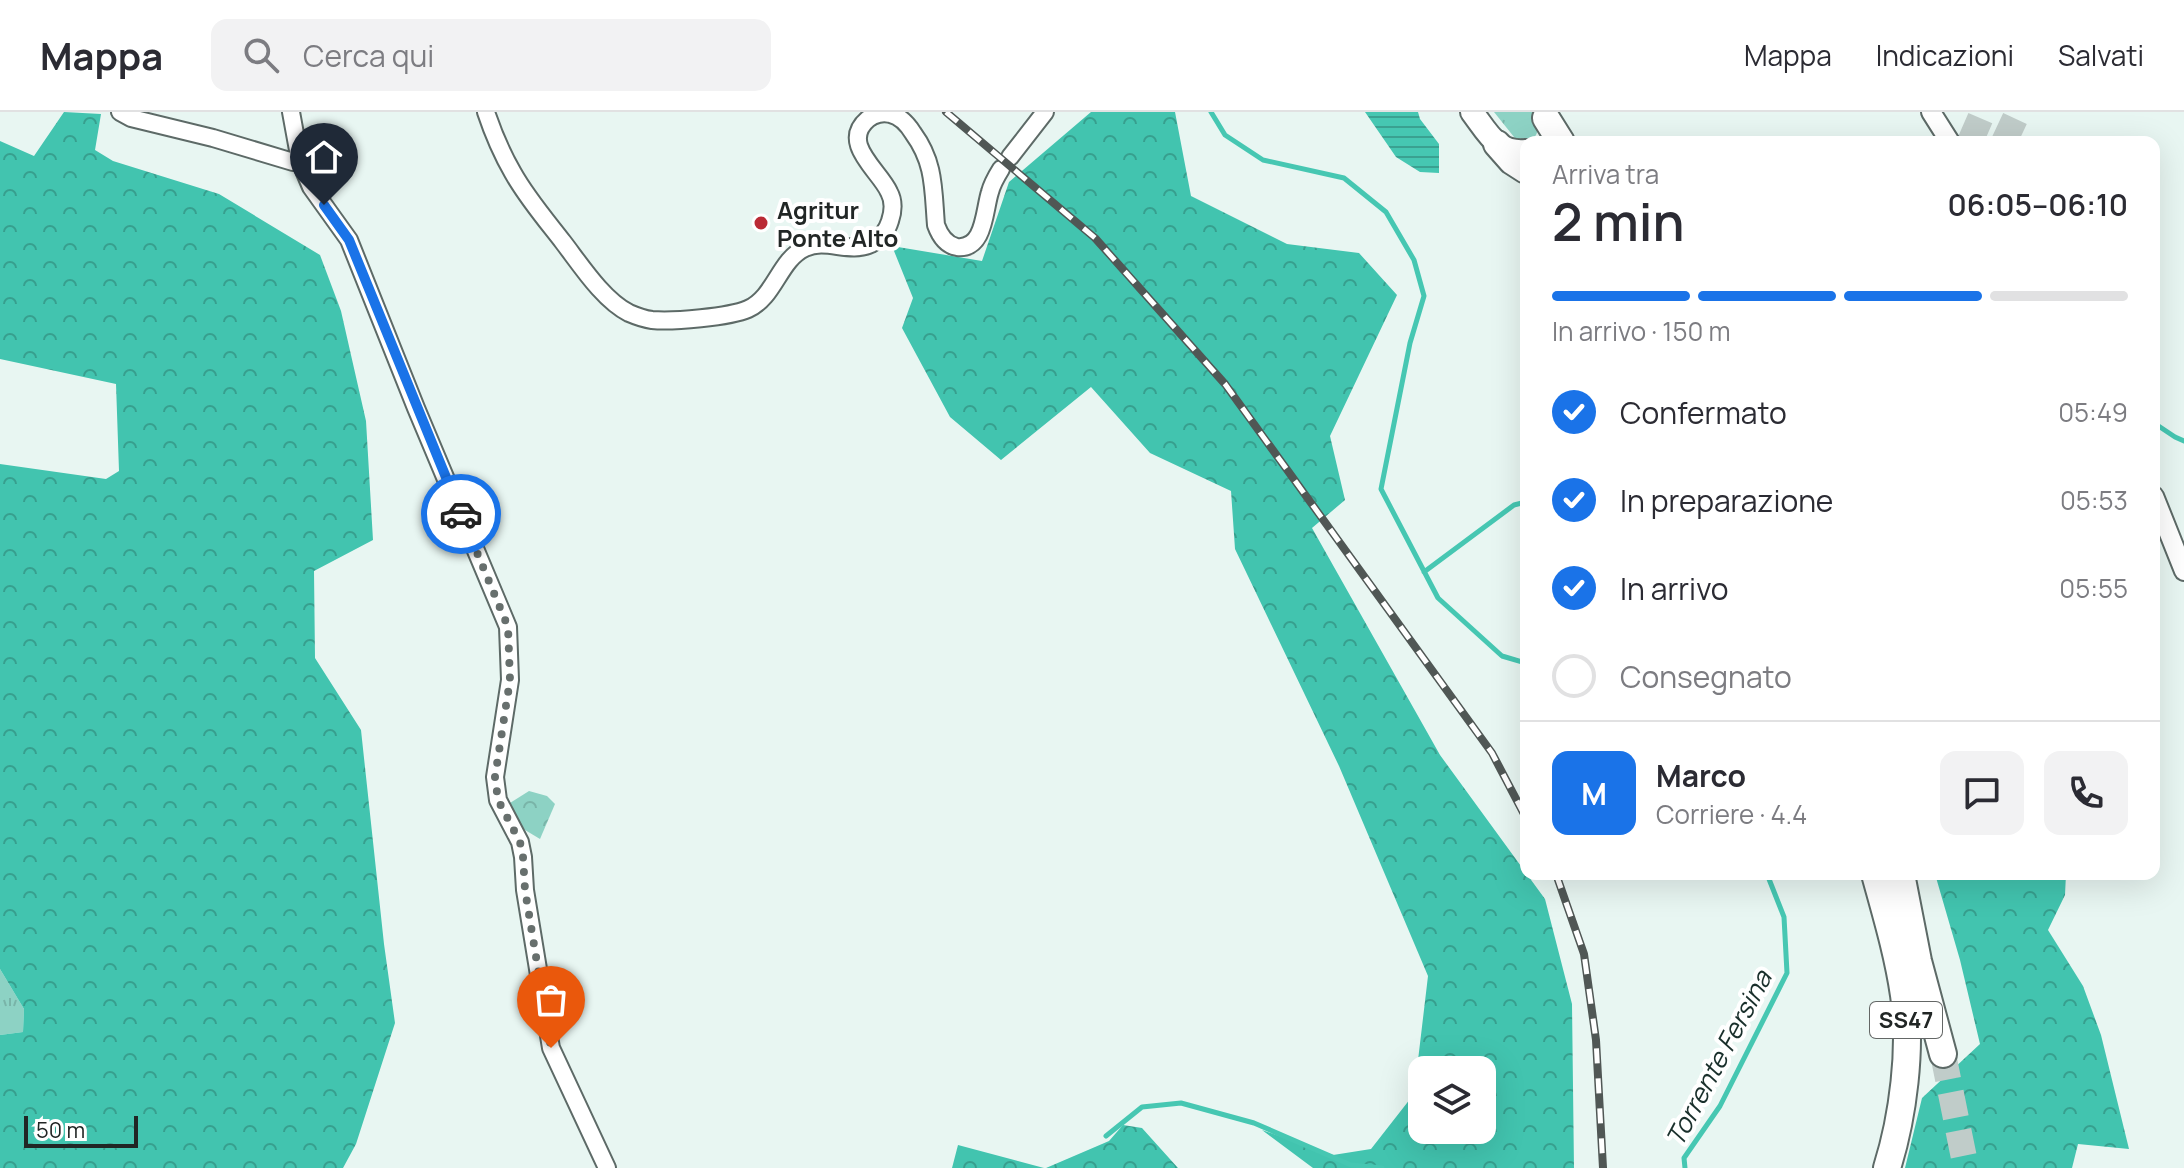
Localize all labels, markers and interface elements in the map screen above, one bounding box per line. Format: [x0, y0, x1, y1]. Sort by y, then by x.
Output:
search box [211, 19, 771, 91]
text: Mappa [40, 29, 163, 81]
icon: search [239, 33, 283, 77]
text: Cerca qui [303, 35, 434, 76]
text: Mappa [1744, 36, 1832, 74]
text: Indicazioni [1876, 36, 2014, 74]
text: Salvati [2058, 36, 2144, 74]
pin [290, 123, 358, 205]
icon: home [302, 135, 346, 179]
text: Arriva tra [1552, 156, 1659, 192]
text: 06:05–06:10 [1948, 184, 2128, 225]
text: 2 min [1552, 186, 1685, 257]
place label: Agritur Ponte Alto [777, 193, 898, 254]
marker: Agritur Ponte Alto [752, 214, 770, 232]
text: In arrivo · 150 m [1552, 313, 1731, 349]
icon: check [1552, 390, 1596, 434]
text: Confermato [1620, 392, 1787, 433]
text: 05:49 [2058, 394, 2128, 430]
courier [421, 474, 501, 554]
icon: check [1552, 478, 1596, 522]
text: In preparazione [1620, 480, 1833, 521]
text: 05:53 [2060, 482, 2128, 518]
icon: car [439, 492, 483, 536]
icon: check [1552, 566, 1596, 610]
text: In arrivo [1620, 568, 1729, 609]
text: 05:55 [2059, 570, 2128, 606]
text: Consegnato [1620, 656, 1792, 697]
button: chat [1940, 751, 2024, 835]
button: phone [2044, 751, 2128, 835]
text: Marco [1656, 755, 1746, 796]
text: M [1581, 773, 1607, 814]
text: Corriere · 4.4 [1656, 796, 1807, 832]
water label: Torrente Fersina [1657, 962, 1780, 1152]
pin [517, 966, 585, 1048]
icon: bag [529, 978, 573, 1022]
road number: SS47 [1870, 1002, 1942, 1038]
map controls [1408, 1056, 1496, 1144]
button: layers [1408, 1056, 1496, 1144]
scale bar [24, 1112, 138, 1148]
text: 50 m [36, 1115, 85, 1145]

